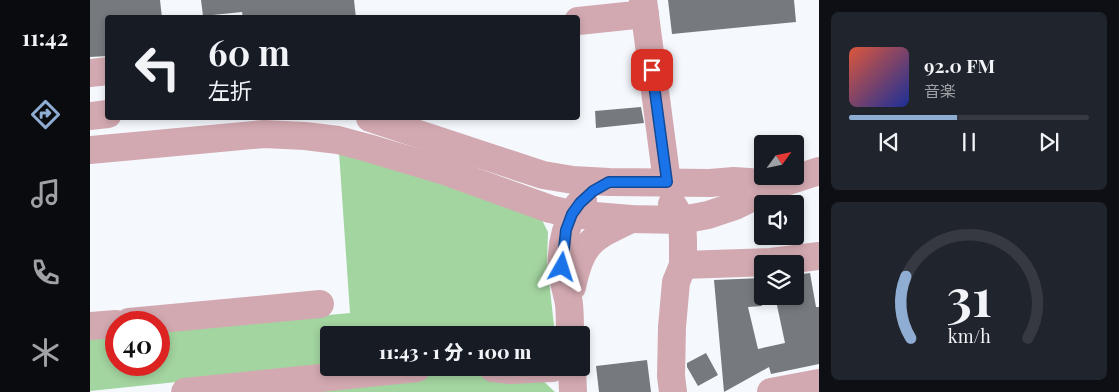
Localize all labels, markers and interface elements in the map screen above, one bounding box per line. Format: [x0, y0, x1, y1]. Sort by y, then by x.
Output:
text: 11:42 [22, 22, 68, 52]
text: 60 m [208, 28, 290, 75]
icon: left [125, 35, 190, 100]
pin [631, 49, 673, 91]
text: 92.0 FM [924, 52, 995, 78]
icon: arrive [638, 56, 666, 84]
text: 左折 [208, 75, 252, 105]
text: 音楽 [924, 80, 956, 101]
icon: directions [28, 97, 63, 132]
icon: previous [875, 128, 903, 156]
icon: pause [955, 128, 983, 156]
icon: next [1035, 128, 1063, 156]
north arrow [754, 135, 804, 185]
map controls [754, 135, 804, 305]
icon: music [28, 176, 63, 211]
button: sound [754, 195, 804, 245]
position arrow [535, 240, 587, 292]
icon: phone [28, 255, 63, 290]
button: layers [754, 255, 804, 305]
text: 31 [946, 261, 992, 330]
speed limit sign: 40 [105, 311, 170, 376]
text: km/h [948, 324, 991, 347]
icon: climate [28, 335, 63, 370]
text: 11:43 · 1 分 · 100 m [379, 338, 531, 364]

